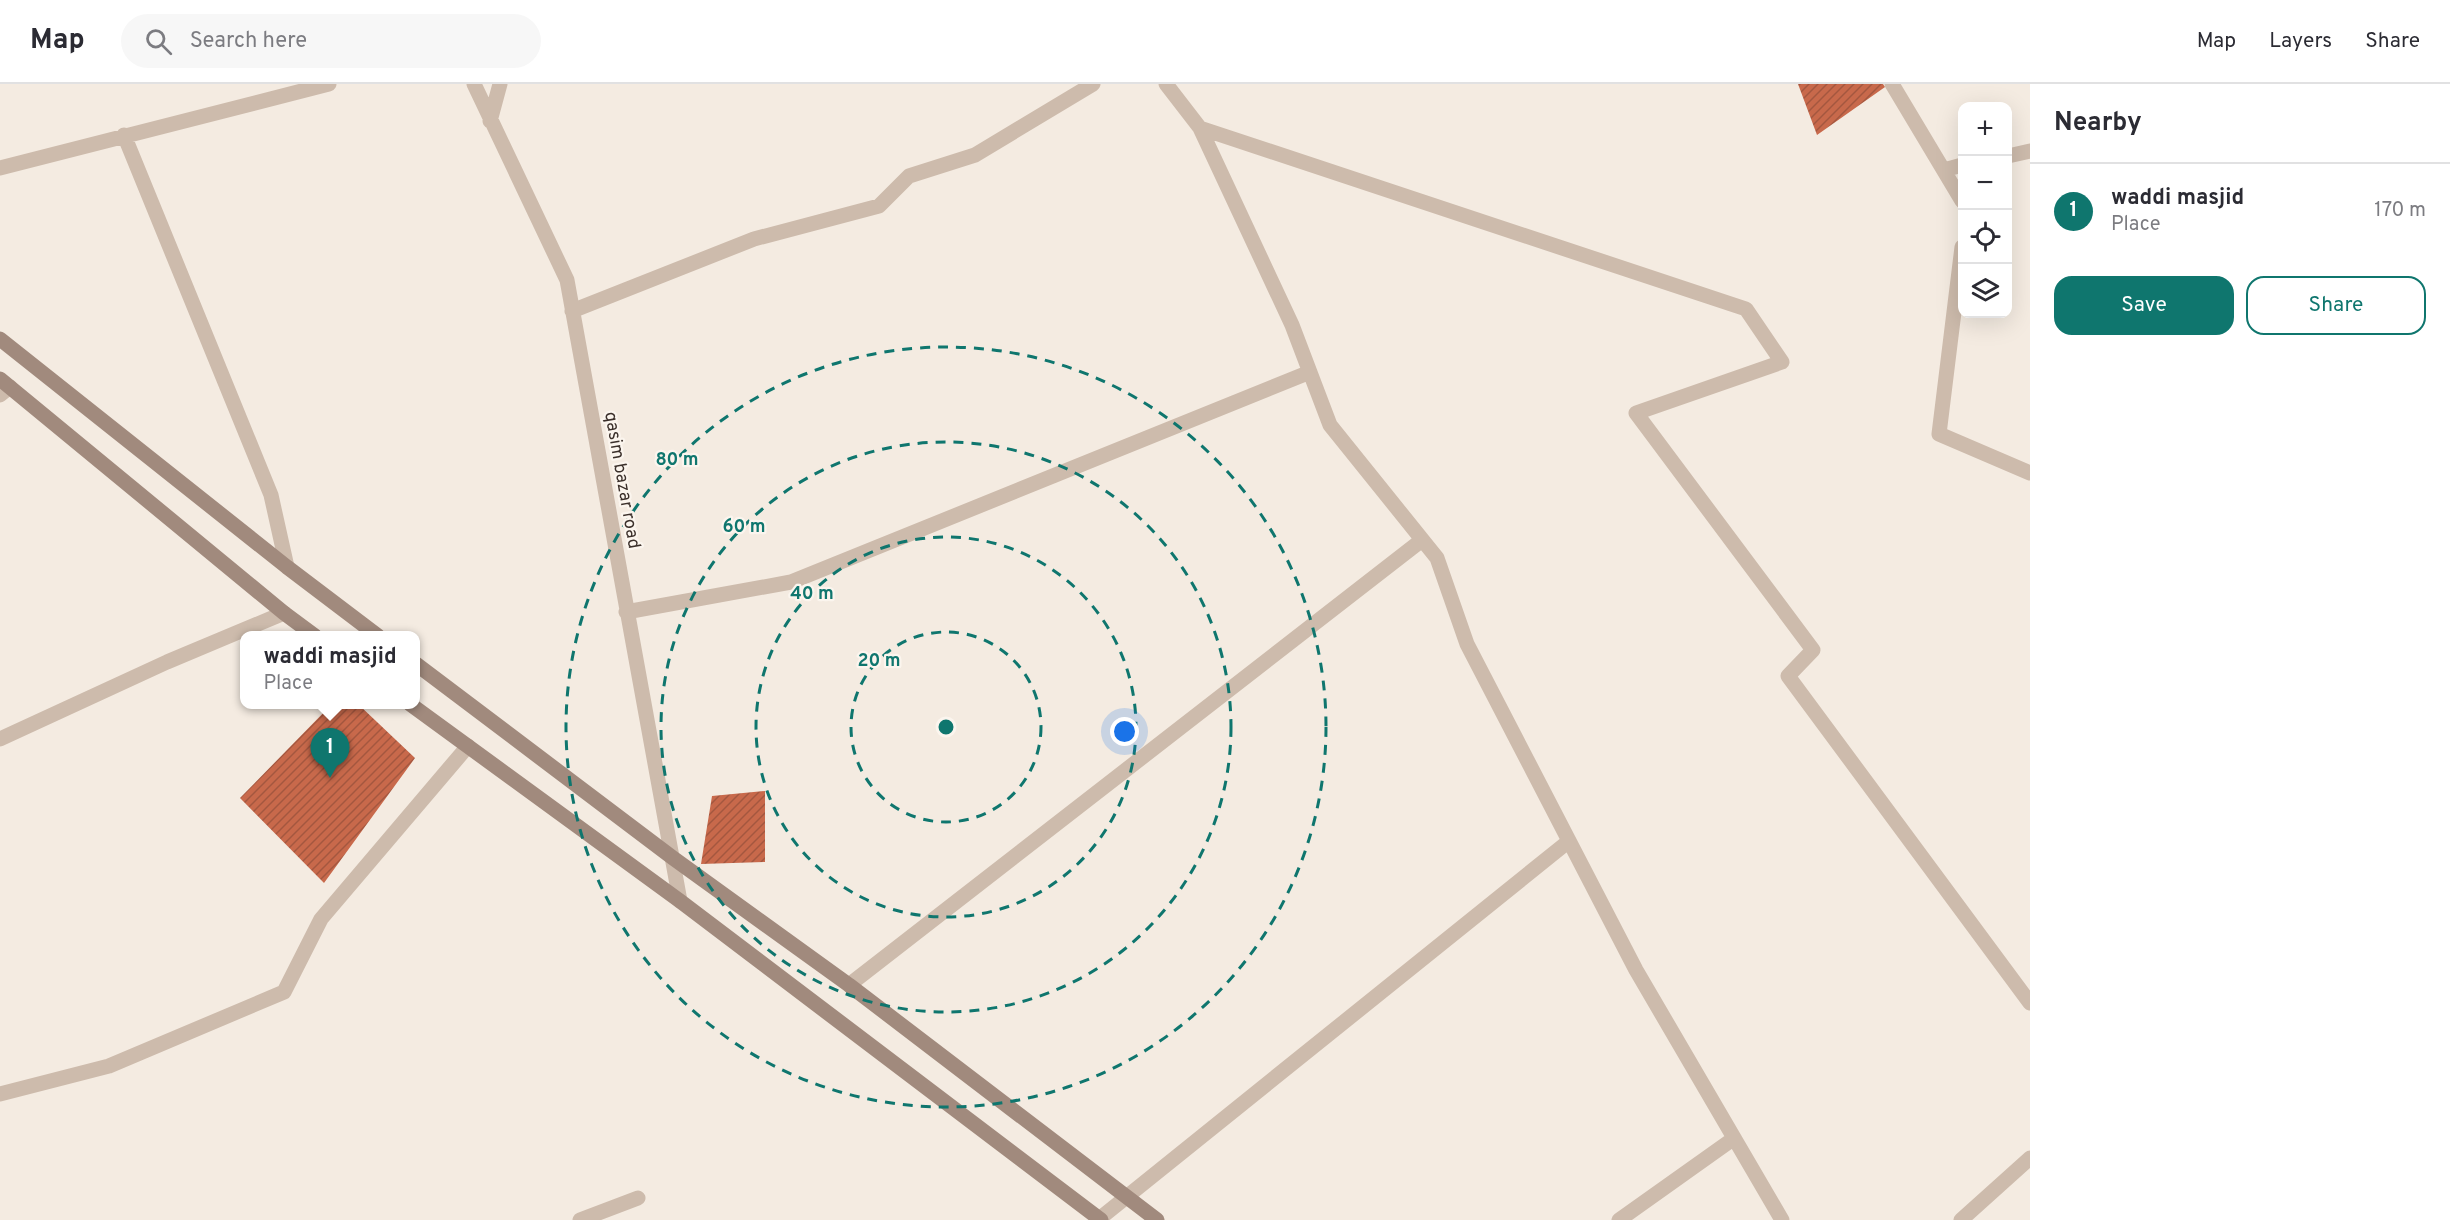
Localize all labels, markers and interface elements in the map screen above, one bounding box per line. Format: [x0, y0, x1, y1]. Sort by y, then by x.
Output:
search box [121, 14, 541, 68]
text: Map [30, 23, 85, 59]
icon: search [142, 25, 175, 58]
text: Search here [190, 28, 307, 55]
text: Map [2197, 28, 2236, 55]
text: Layers [2269, 28, 2332, 55]
text: Share [2365, 28, 2420, 55]
map controls [1958, 102, 2012, 318]
button: + [1958, 102, 2012, 156]
text: Nearby [2054, 107, 2142, 140]
button: − [1958, 156, 2012, 210]
text: waddi masjid [2111, 185, 2244, 212]
text: 1 [2070, 198, 2078, 224]
text: 170 m [2374, 198, 2426, 224]
button: locate [1958, 210, 2012, 264]
text: Place [2111, 212, 2161, 238]
button: layers [1958, 264, 2012, 318]
button: Save [2054, 276, 2234, 335]
button: Share [2246, 276, 2426, 335]
street label: qasim bazar road [598, 410, 645, 551]
text: 80 m [655, 449, 699, 472]
text: 60 m [722, 516, 766, 539]
text: 40 m [790, 583, 834, 606]
popup [240, 631, 420, 709]
text: waddi masjid [263, 644, 397, 671]
text: 20 m [857, 650, 901, 673]
text: Place [263, 671, 313, 697]
centre of rings [936, 717, 956, 737]
your location [1110, 717, 1139, 746]
pin: 1 [310, 728, 350, 778]

